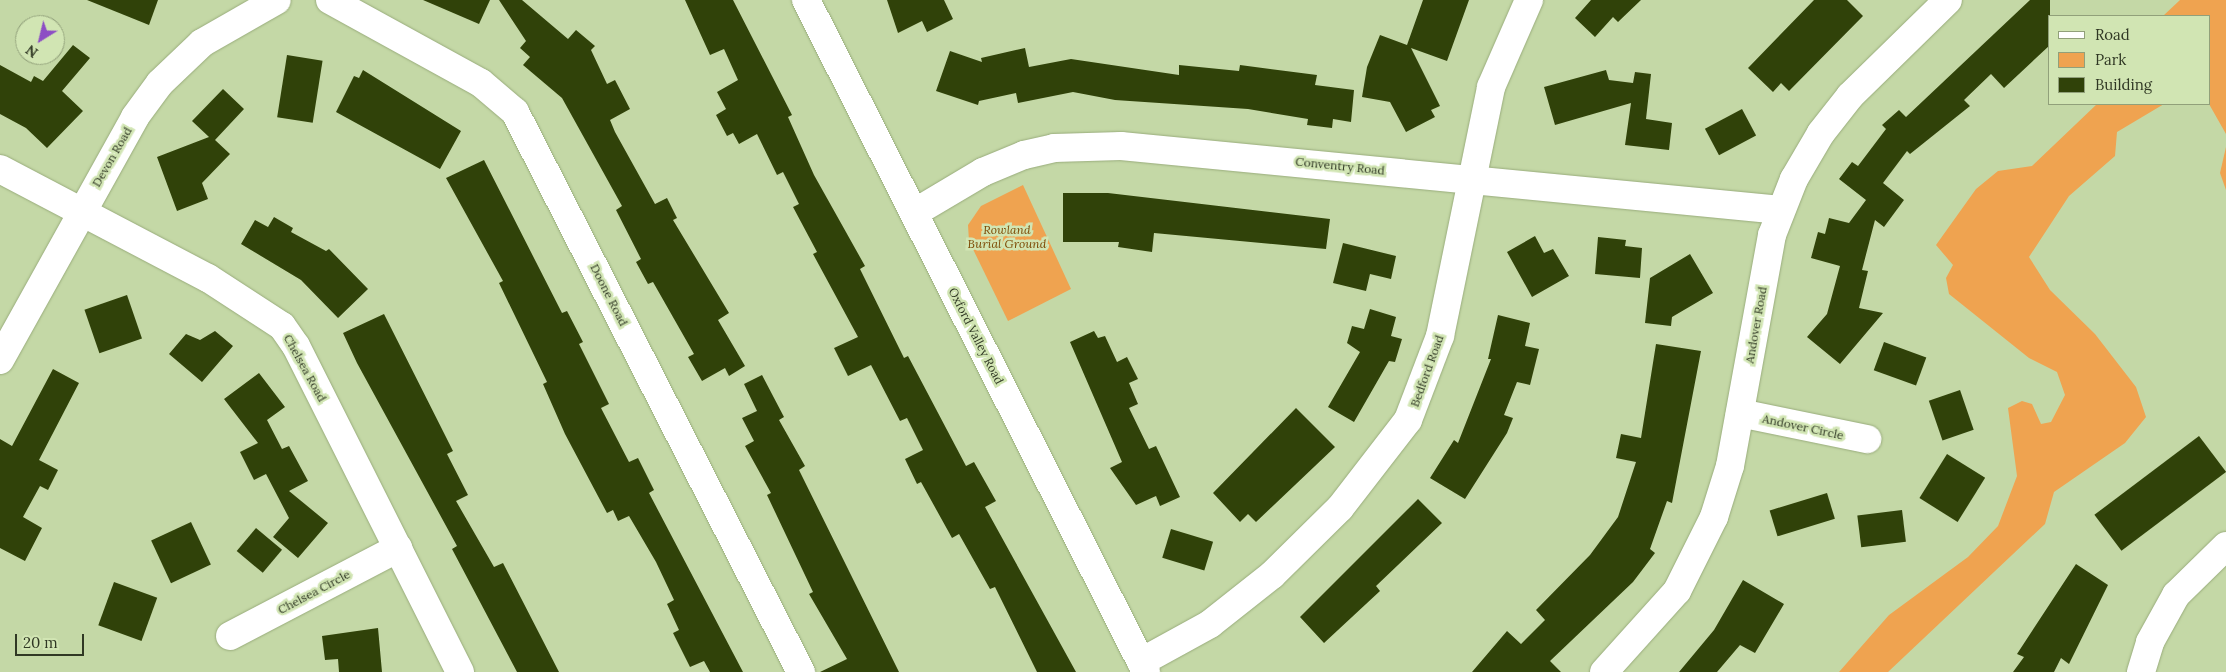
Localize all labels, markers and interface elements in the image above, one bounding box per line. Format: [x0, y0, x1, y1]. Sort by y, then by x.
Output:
north arrow [15, 15, 65, 65]
legend [2048, 15, 2211, 105]
text: Road [2095, 25, 2130, 44]
text: N [22, 41, 41, 62]
text: Park [2095, 50, 2126, 69]
text: Building [2095, 75, 2152, 94]
street label: Devon Road [89, 125, 135, 189]
street label: Conventry Road [1295, 154, 1385, 178]
park label: Rowland Burial Ground [968, 223, 1046, 251]
street label: Doone Road [587, 262, 631, 328]
street label: Oxford Valley Road [945, 285, 1007, 387]
street label: Andover Road [1742, 286, 1770, 364]
street label: Chelsea Road [281, 332, 329, 404]
street label: Bedford Road [1407, 333, 1447, 409]
street label: Andover Circle [1761, 411, 1845, 443]
street label: Chelsea Circle [275, 567, 353, 617]
scale bar [18, 624, 86, 656]
text: 20 m [23, 633, 58, 652]

